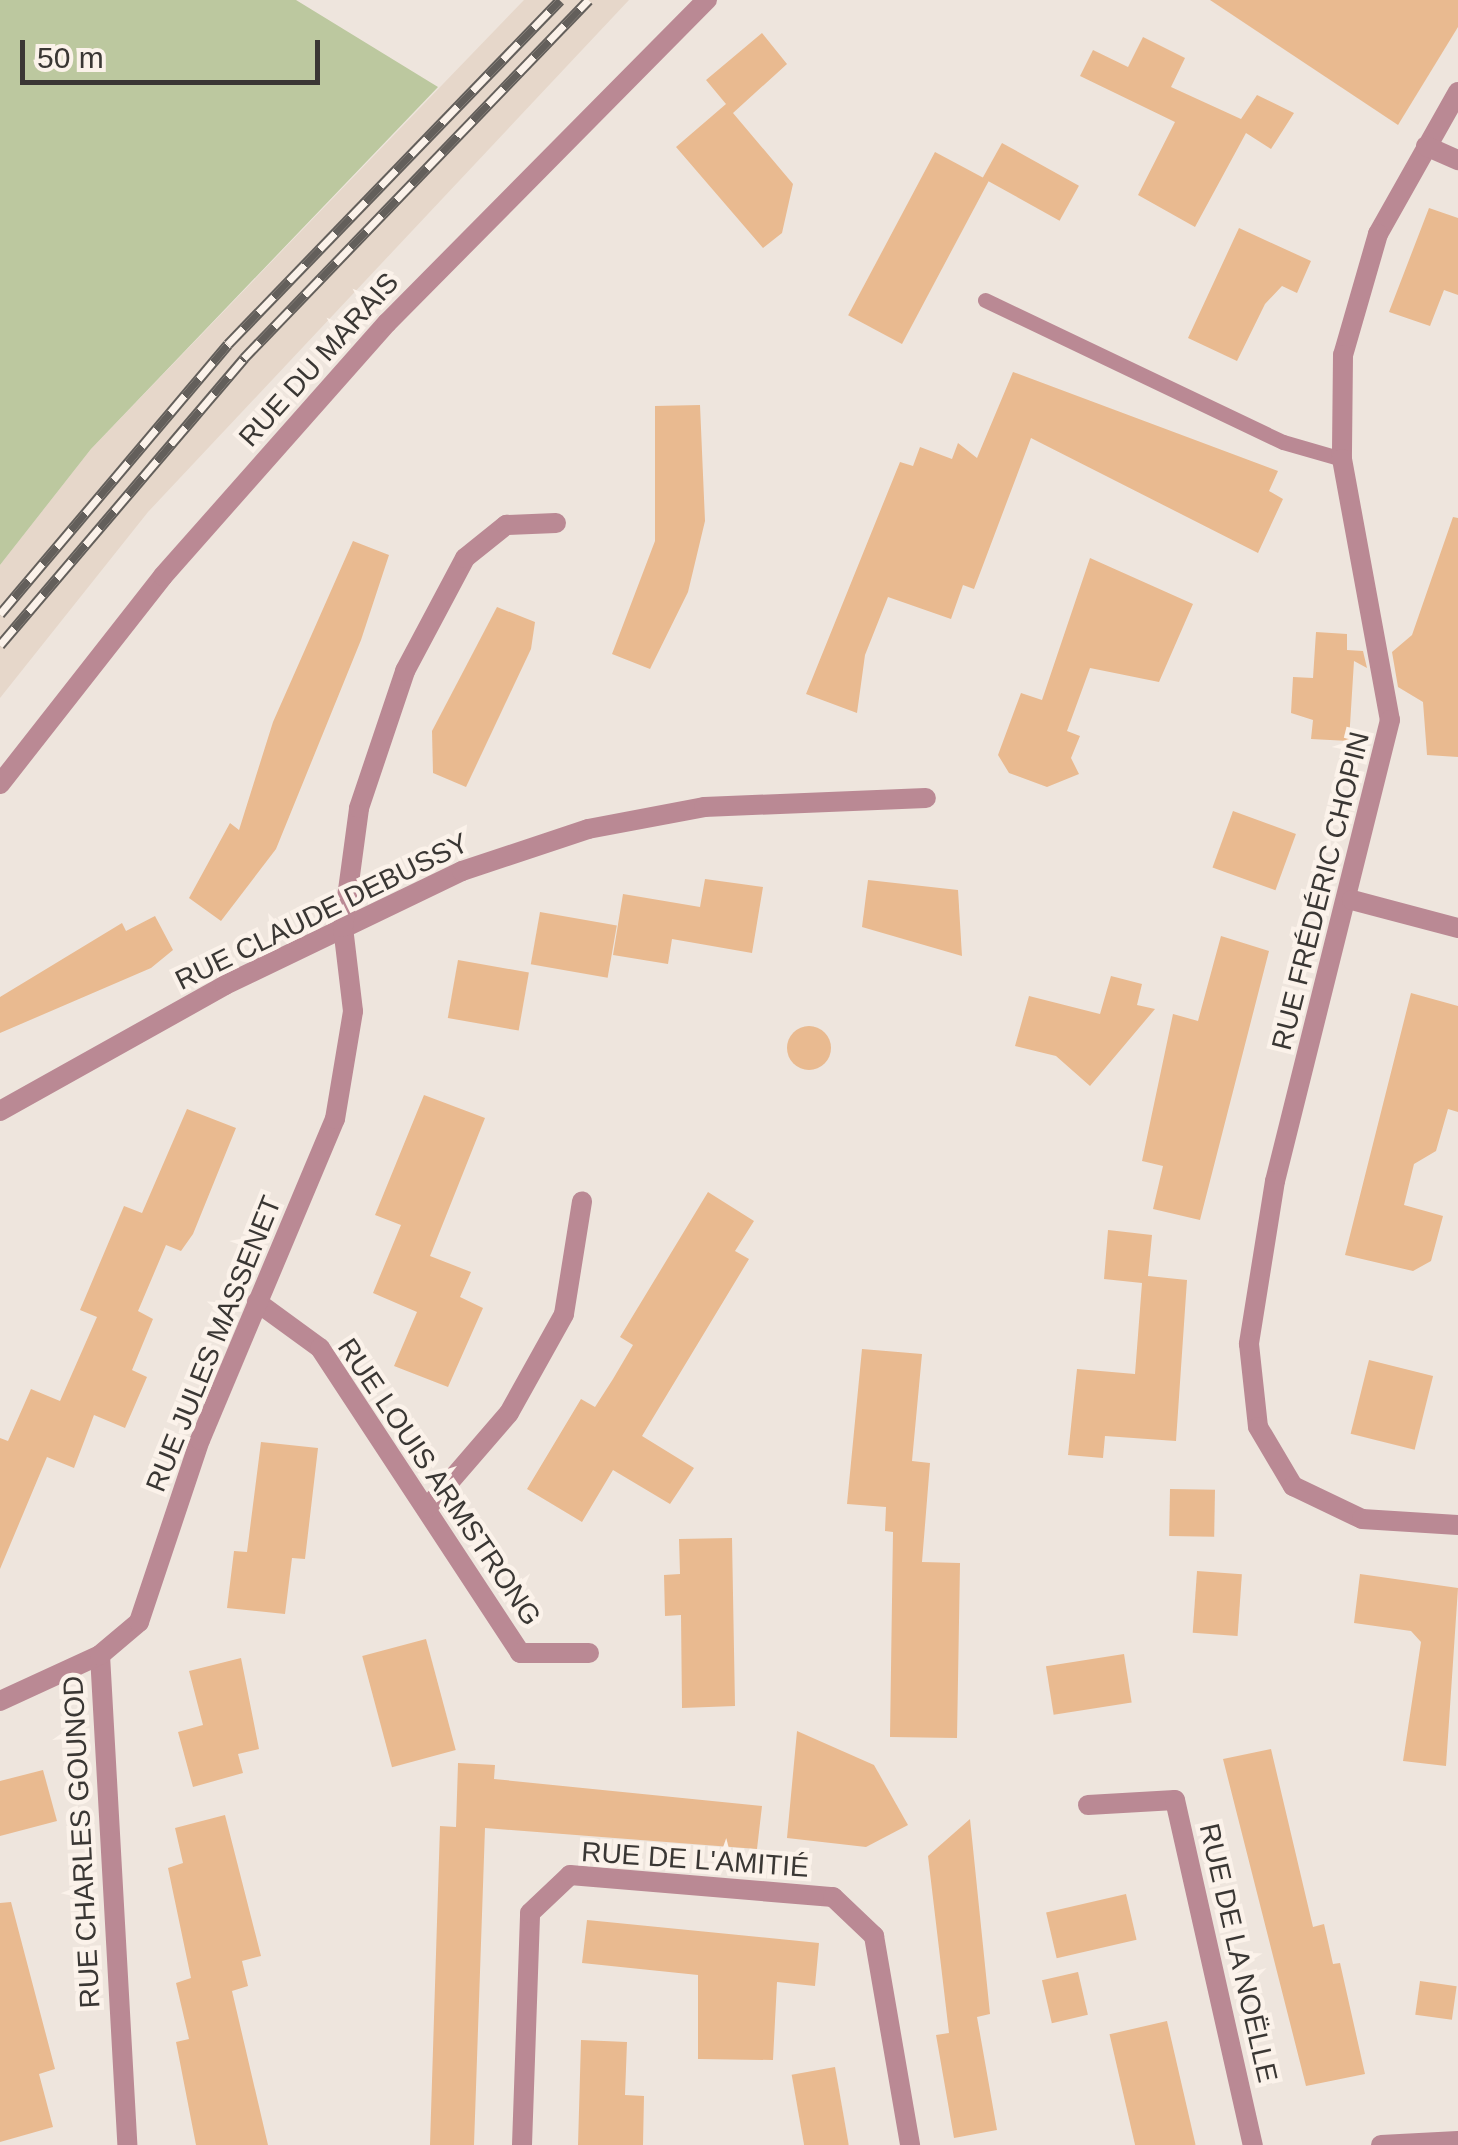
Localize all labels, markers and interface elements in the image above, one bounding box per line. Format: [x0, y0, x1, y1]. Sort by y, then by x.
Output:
scale bar [25, 20, 325, 82]
text: 50 m [37, 41, 104, 74]
street label: RUE DU MARAIS [232, 266, 406, 454]
street label: RUE FRÉDÉRIC CHOPIN [1265, 728, 1377, 1054]
street label: RUE CLAUDE DEBUSSY [170, 826, 474, 998]
street label: RUE JULES MASSENET [139, 1191, 289, 1497]
street label: RUE LOUIS ARMSTRONG [330, 1331, 548, 1633]
street label: RUE CHARLES GOUNOD [57, 1675, 107, 2009]
street label: RUE DE LA NOËLLE [1192, 1820, 1284, 2086]
street label: RUE DE L'AMITIÉ [580, 1835, 810, 1885]

